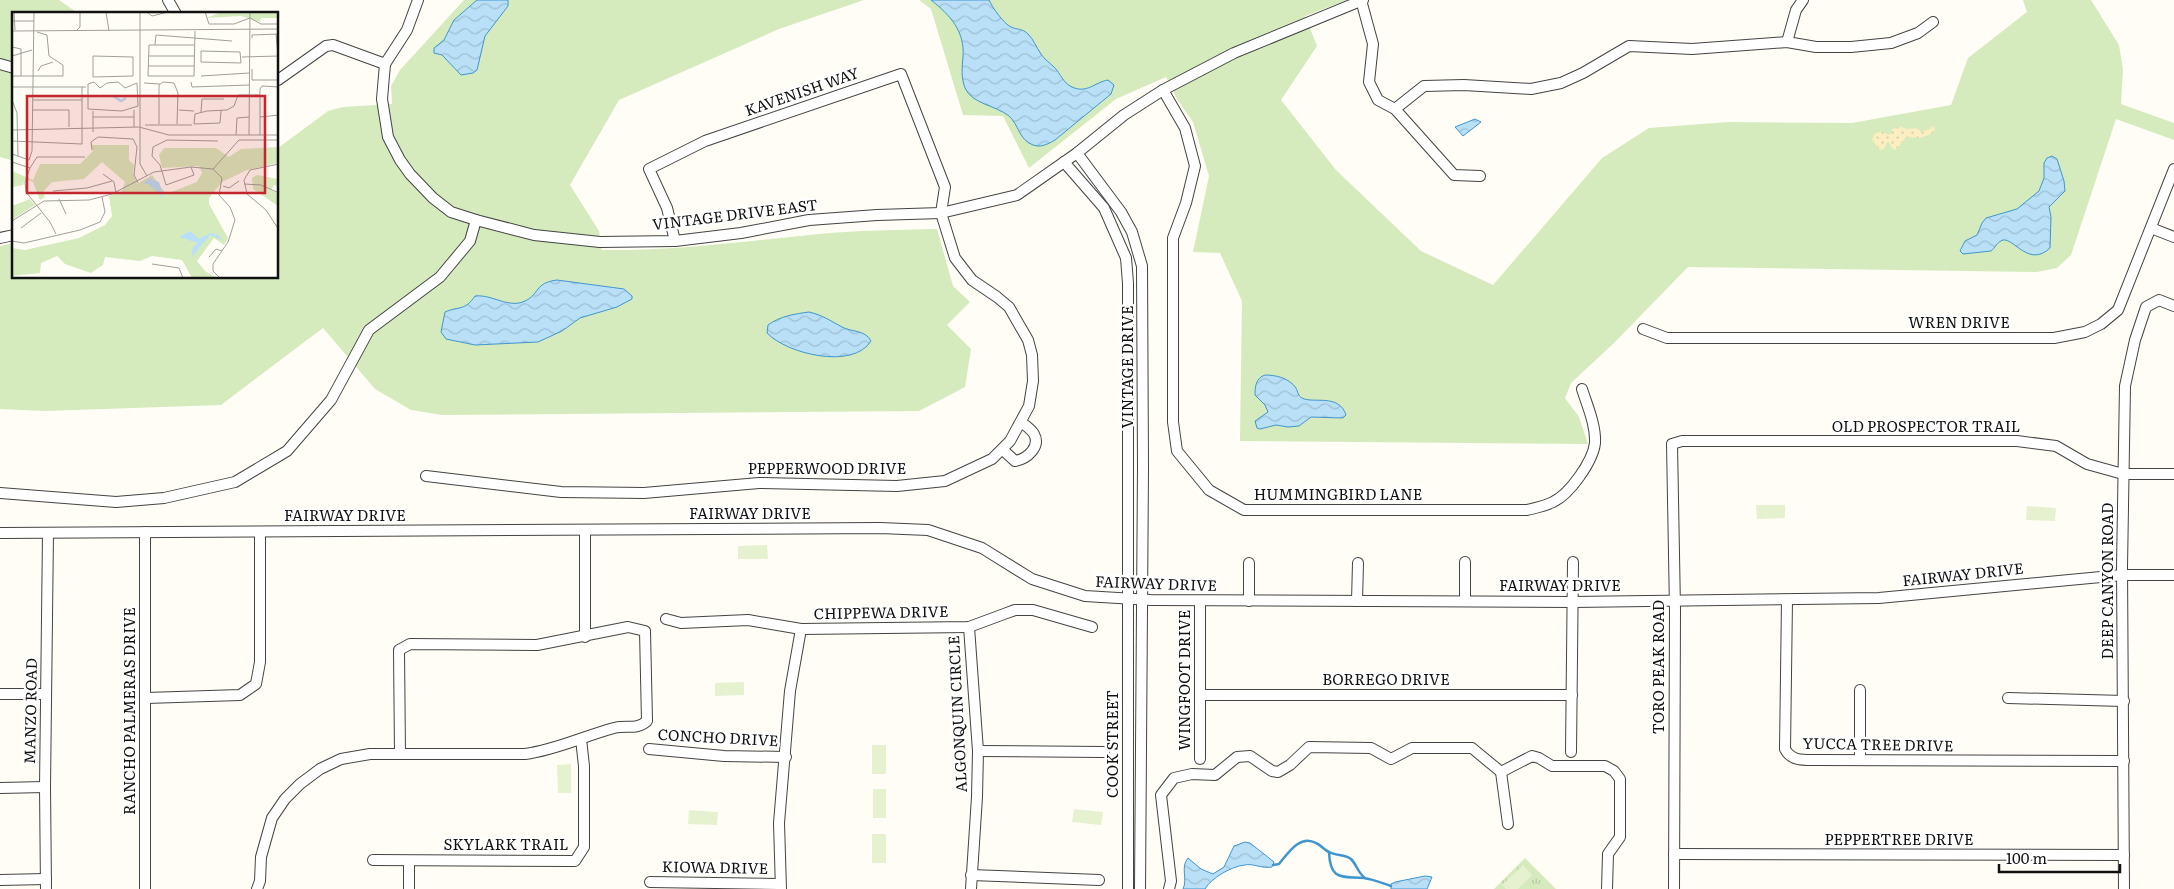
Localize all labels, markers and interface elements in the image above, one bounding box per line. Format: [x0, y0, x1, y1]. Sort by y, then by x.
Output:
inset map [12, 12, 279, 279]
street label: KAVENISH WAY [741, 60, 862, 121]
street label: VINTAGE DRIVE EAST [651, 192, 819, 235]
street label: VINTAGE DRIVE [1115, 306, 1138, 429]
street label: WREN DRIVE [1908, 310, 2010, 333]
street label: OLD PROSPECTOR TRAIL [1832, 414, 2020, 437]
street label: PEPPERWOOD DRIVE [748, 456, 906, 479]
street label: HUMMINGBIRD LANE [1254, 482, 1422, 505]
street label: FAIRWAY DRIVE [689, 501, 811, 524]
street label: FAIRWAY DRIVE [284, 503, 406, 526]
street label: DEEP CANYON ROAD [2095, 503, 2118, 659]
street label: FAIRWAY DRIVE [1901, 556, 2025, 591]
street label: FAIRWAY DRIVE [1095, 569, 1217, 596]
street label: FAIRWAY DRIVE [1499, 573, 1621, 596]
street label: CHIPPEWA DRIVE [813, 599, 949, 624]
street label: TORO PEAK ROAD [1646, 600, 1669, 734]
street label: RANCHO PALMERAS DRIVE [117, 607, 140, 815]
street label: WINGFOOT DRIVE [1172, 610, 1195, 750]
street label: ALGONQUIN CIRCLE [941, 635, 972, 793]
street label: MANZO ROAD [17, 658, 42, 764]
street label: BORREGO DRIVE [1322, 667, 1450, 690]
street label: COOK STREET [1100, 690, 1123, 798]
street label: CONCHO DRIVE [657, 722, 779, 751]
street label: YUCCA TREE DRIVE [1803, 731, 1954, 756]
street label: PEPPERTREE DRIVE [1824, 827, 1974, 850]
street label: SKYLARK TRAIL [443, 832, 569, 855]
scale bar [1999, 842, 2120, 874]
text: 100 m [2006, 846, 2047, 869]
street label: KIOWA DRIVE [662, 854, 768, 879]

